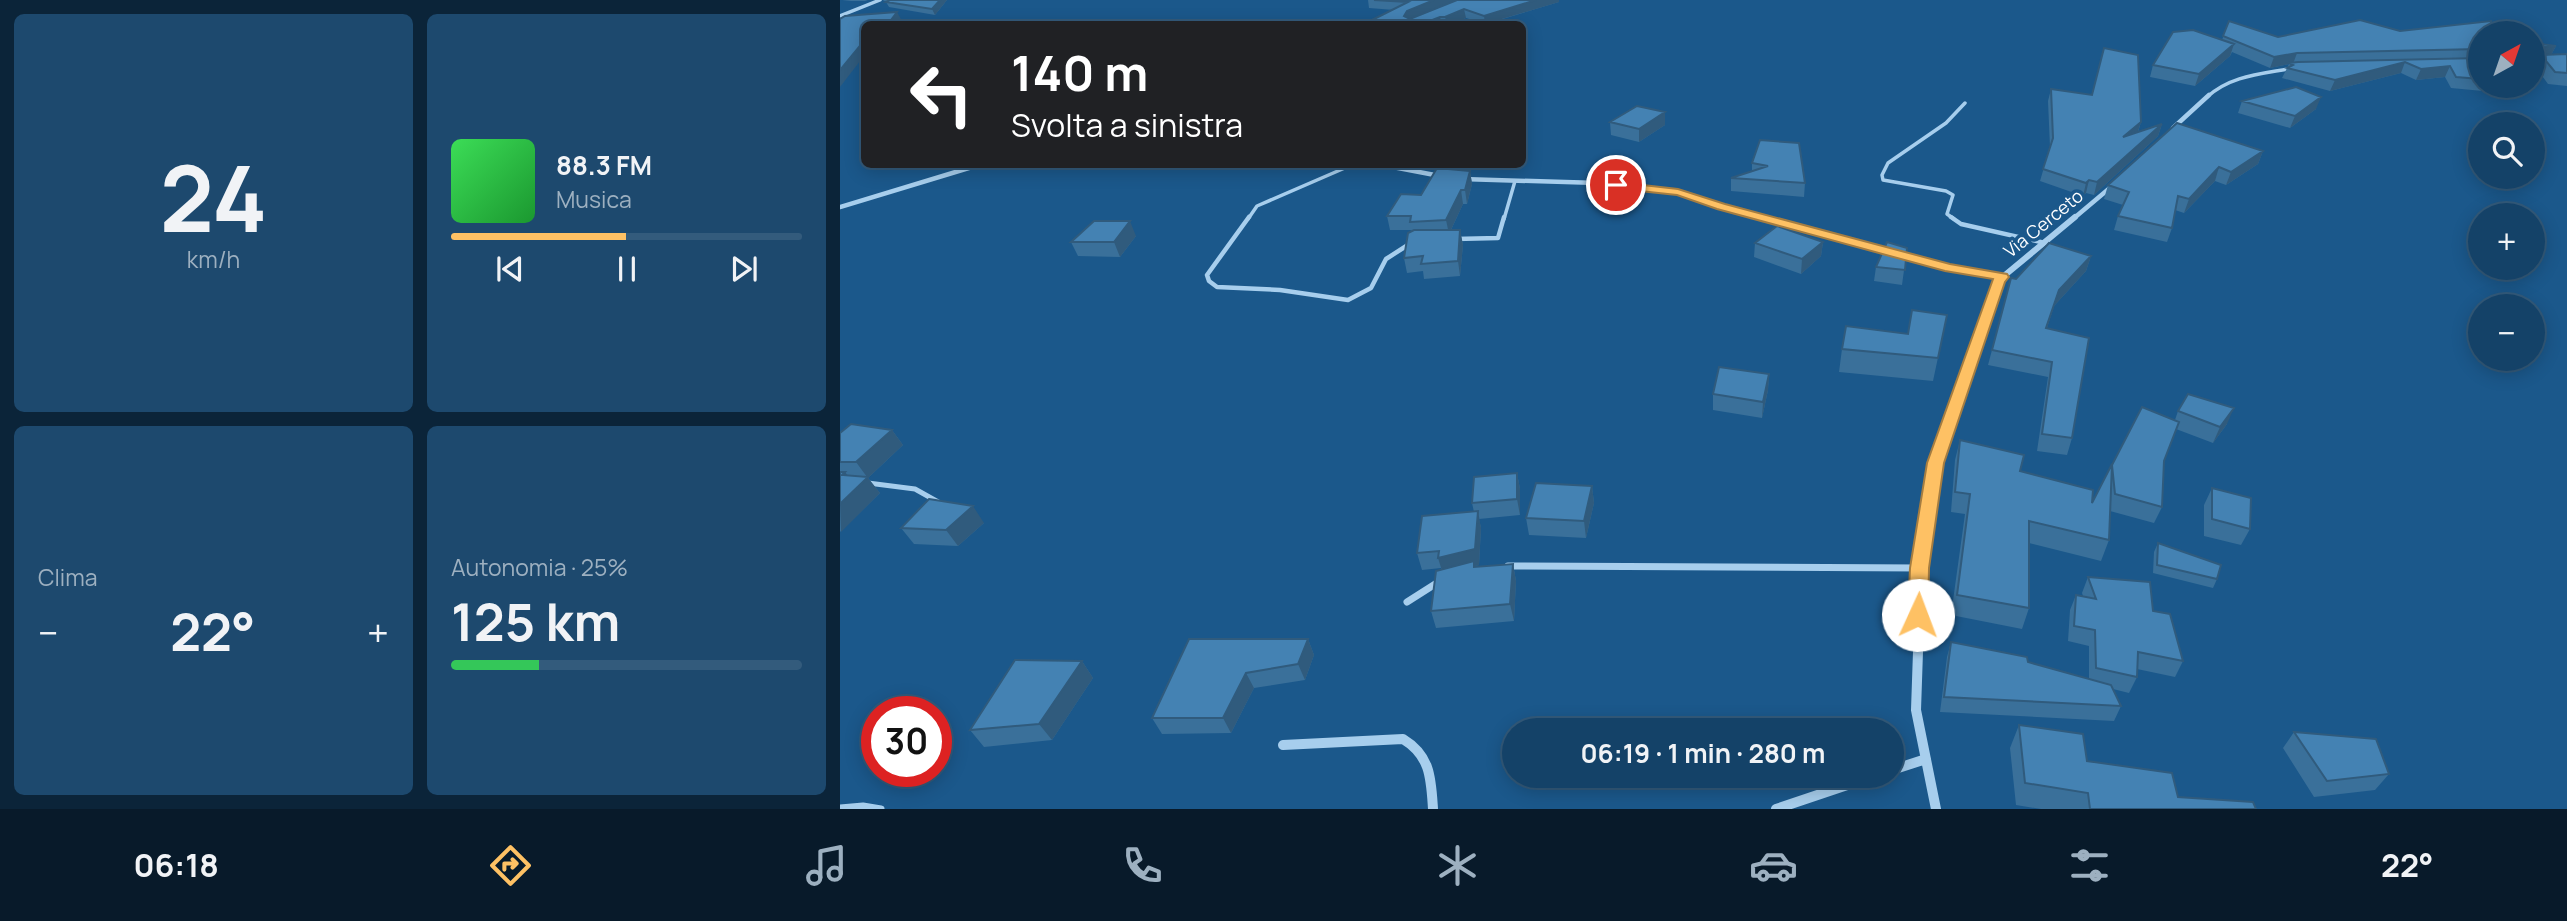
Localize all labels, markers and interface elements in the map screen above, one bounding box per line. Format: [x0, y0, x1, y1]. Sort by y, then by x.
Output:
north arrow [2468, 21, 2544, 98]
map controls [2468, 21, 2545, 371]
text: 140 m [1011, 39, 1148, 106]
icon: left [896, 49, 987, 140]
text: Svolta a sinistra [1011, 103, 1243, 147]
button: search [2468, 112, 2545, 189]
text: 24 [160, 135, 267, 259]
text: 88.3 FM [556, 147, 652, 183]
pin [1586, 155, 1646, 215]
icon: arrive [1597, 166, 1635, 204]
text: Musica [556, 183, 632, 215]
street label: Via Cerceto [1998, 184, 2088, 262]
button: + [2468, 203, 2545, 280]
text: km/h [187, 243, 240, 275]
icon: previous [491, 250, 529, 288]
icon: pause [608, 250, 646, 288]
icon: next [725, 250, 763, 288]
button: − [2468, 294, 2545, 371]
text: Autonomia · 25% [451, 551, 628, 583]
text: Clima [38, 561, 97, 593]
position arrow [1881, 578, 1955, 652]
text: 125 km [451, 586, 620, 657]
text: 22° [170, 596, 255, 667]
text: − [38, 606, 59, 658]
text: + [367, 606, 389, 658]
speed limit sign: 30 [861, 696, 952, 787]
text: 06:19 · 1 min · 280 m [1581, 735, 1826, 771]
icon: directions [486, 841, 535, 890]
icon: music [802, 841, 851, 890]
icon: phone [1118, 841, 1167, 890]
icon: climate [1433, 841, 1482, 890]
icon: car [1749, 841, 1798, 890]
icon: filters [2065, 841, 2114, 890]
text: 06:18 [133, 843, 219, 887]
text: 22° [2381, 843, 2433, 887]

